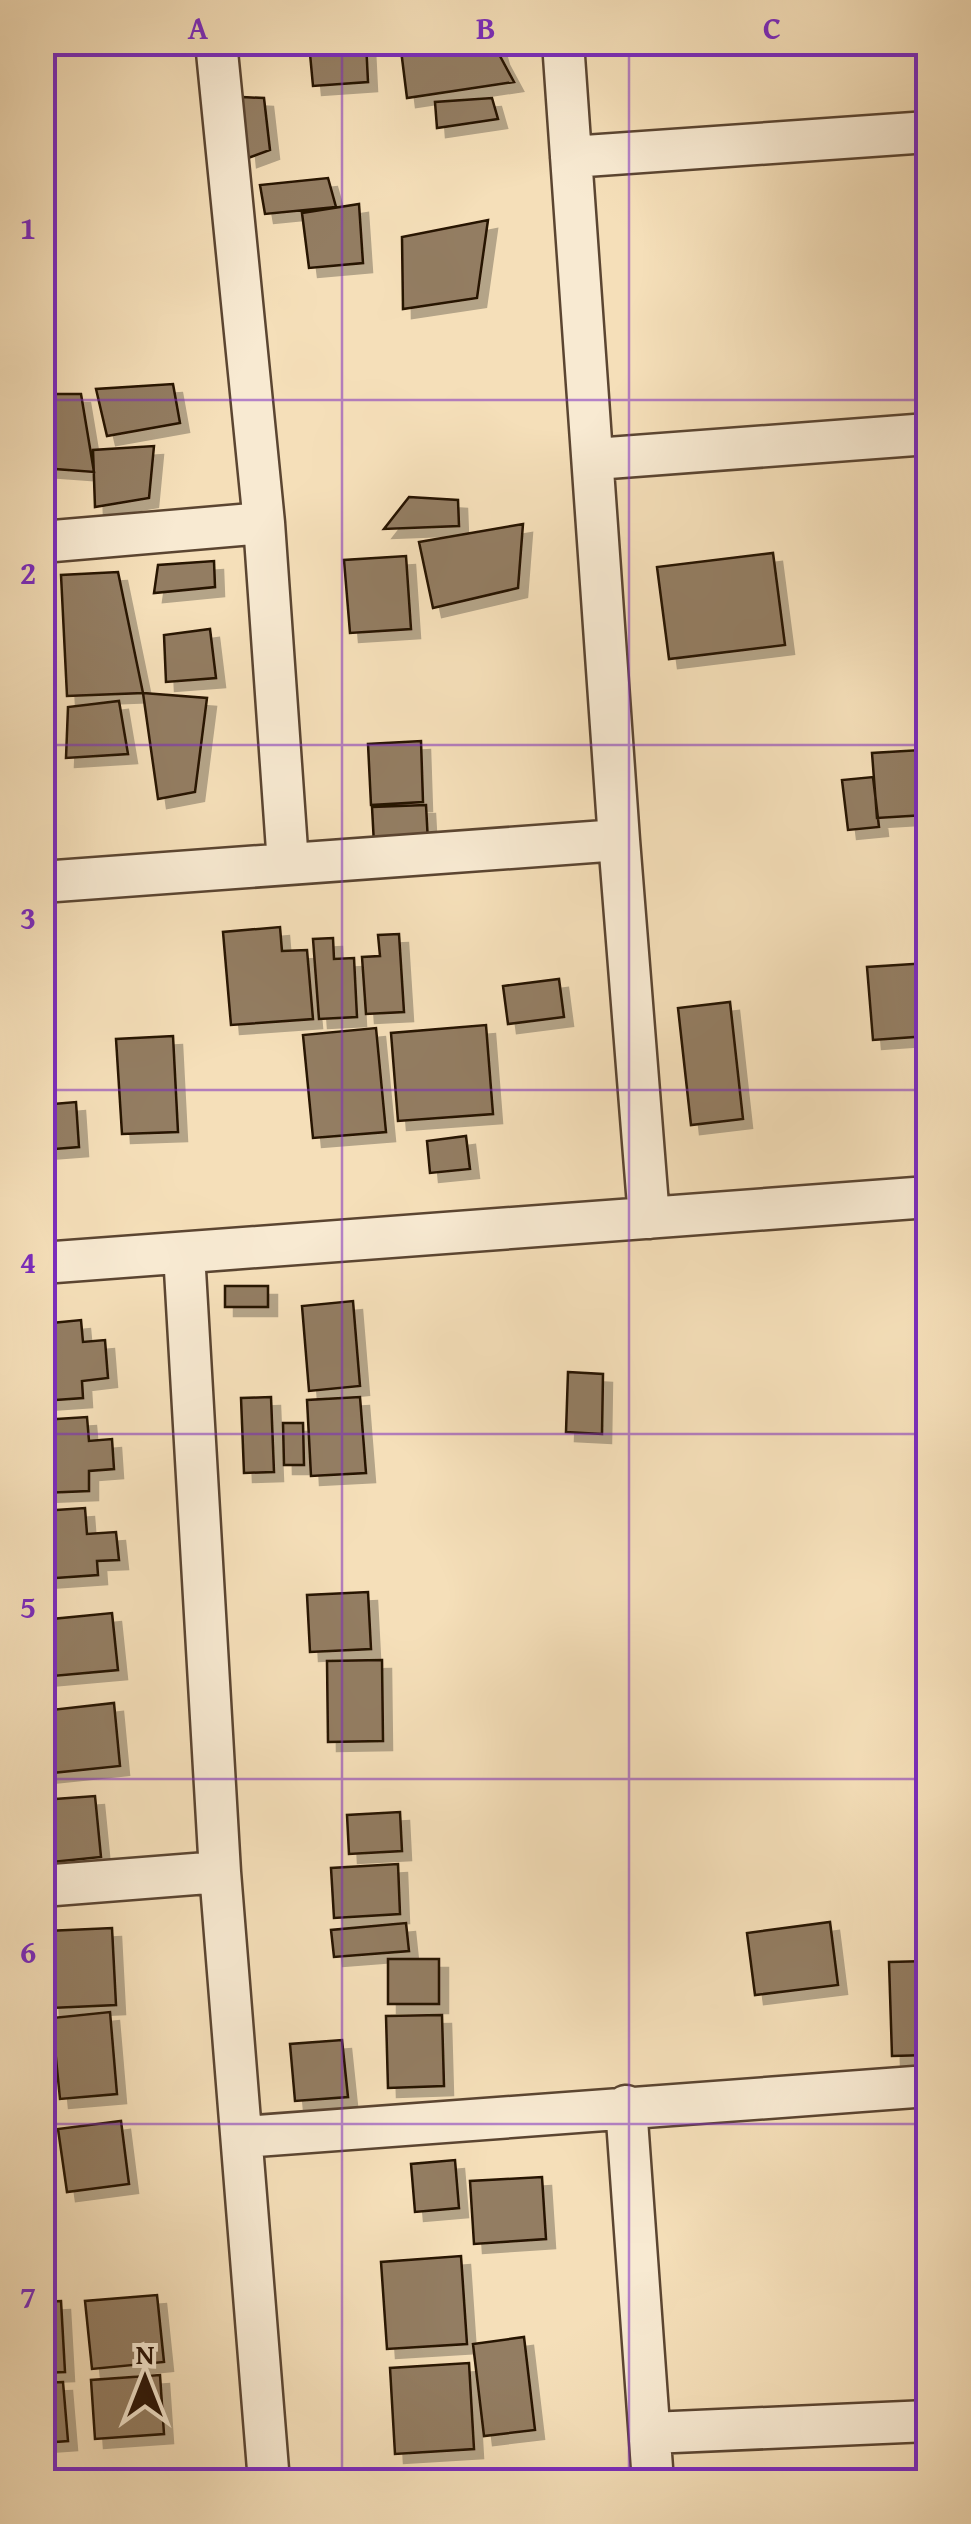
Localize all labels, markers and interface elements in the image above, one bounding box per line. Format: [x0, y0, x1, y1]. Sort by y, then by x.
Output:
text: A [188, 4, 209, 51]
text: B [476, 4, 496, 51]
text: C [763, 4, 781, 51]
text: 1 [20, 204, 36, 251]
text: 2 [20, 549, 36, 596]
text: 3 [20, 894, 36, 941]
text: 4 [20, 1238, 36, 1285]
text: 5 [20, 1583, 36, 1630]
text: 6 [20, 1928, 36, 1975]
text: 7 [20, 2273, 36, 2320]
north arrow [95, 2329, 195, 2429]
text: N [136, 2333, 155, 2374]

